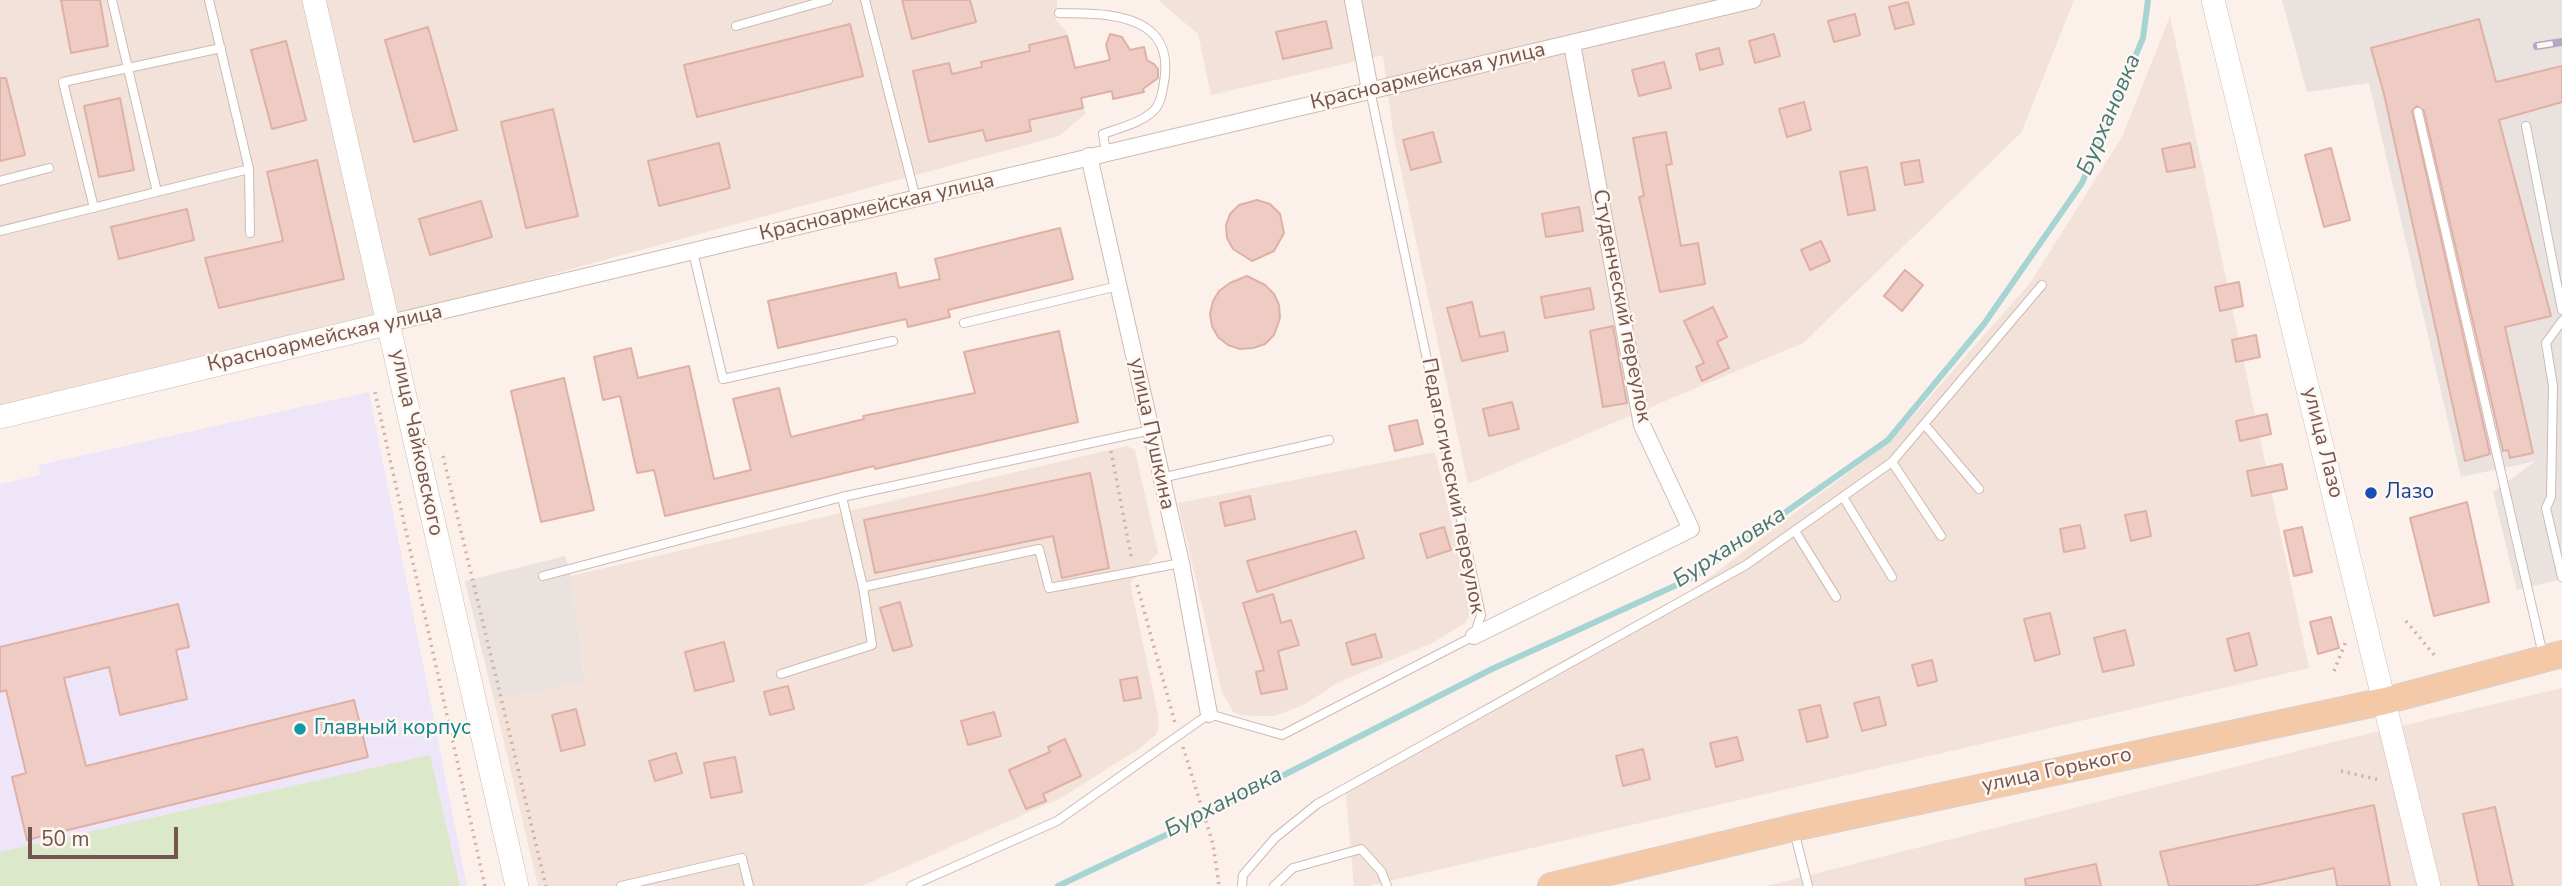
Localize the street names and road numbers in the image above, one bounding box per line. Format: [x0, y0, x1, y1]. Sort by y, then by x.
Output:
street label: Красноармейская улица [1308, 38, 1548, 116]
street label: Красноармейская улица [757, 169, 997, 247]
street label: Студенческий переулок [1586, 187, 1656, 425]
street label: Красноармейская улица [205, 300, 445, 378]
street label: улица Чайковского [384, 347, 448, 539]
street label: улица Пушкина [1123, 356, 1179, 512]
street label: Педагогический переулок [1415, 356, 1489, 616]
street label: улица Лазо [2296, 385, 2348, 501]
street label: улица Горького [1980, 743, 2134, 799]

